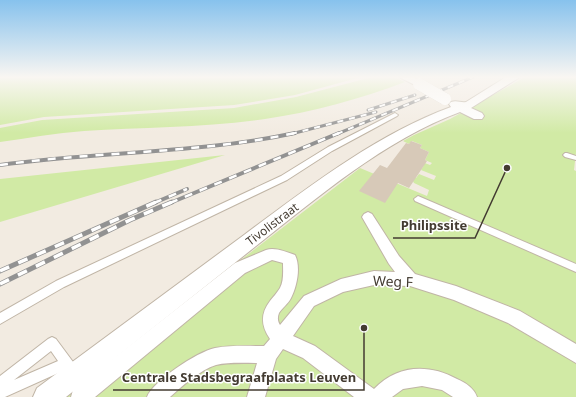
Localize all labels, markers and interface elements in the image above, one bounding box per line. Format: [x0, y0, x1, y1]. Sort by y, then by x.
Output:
street label: Tivolistraat [242, 198, 302, 249]
callout: Philipssite [393, 213, 475, 238]
text: Philipssite [401, 216, 468, 234]
street label: Weg F [373, 271, 413, 291]
callout: Centrale Stadsbegraafplaats Leuven [113, 365, 364, 390]
text: Centrale Stadsbegraafplaats Leuven [122, 368, 356, 386]

